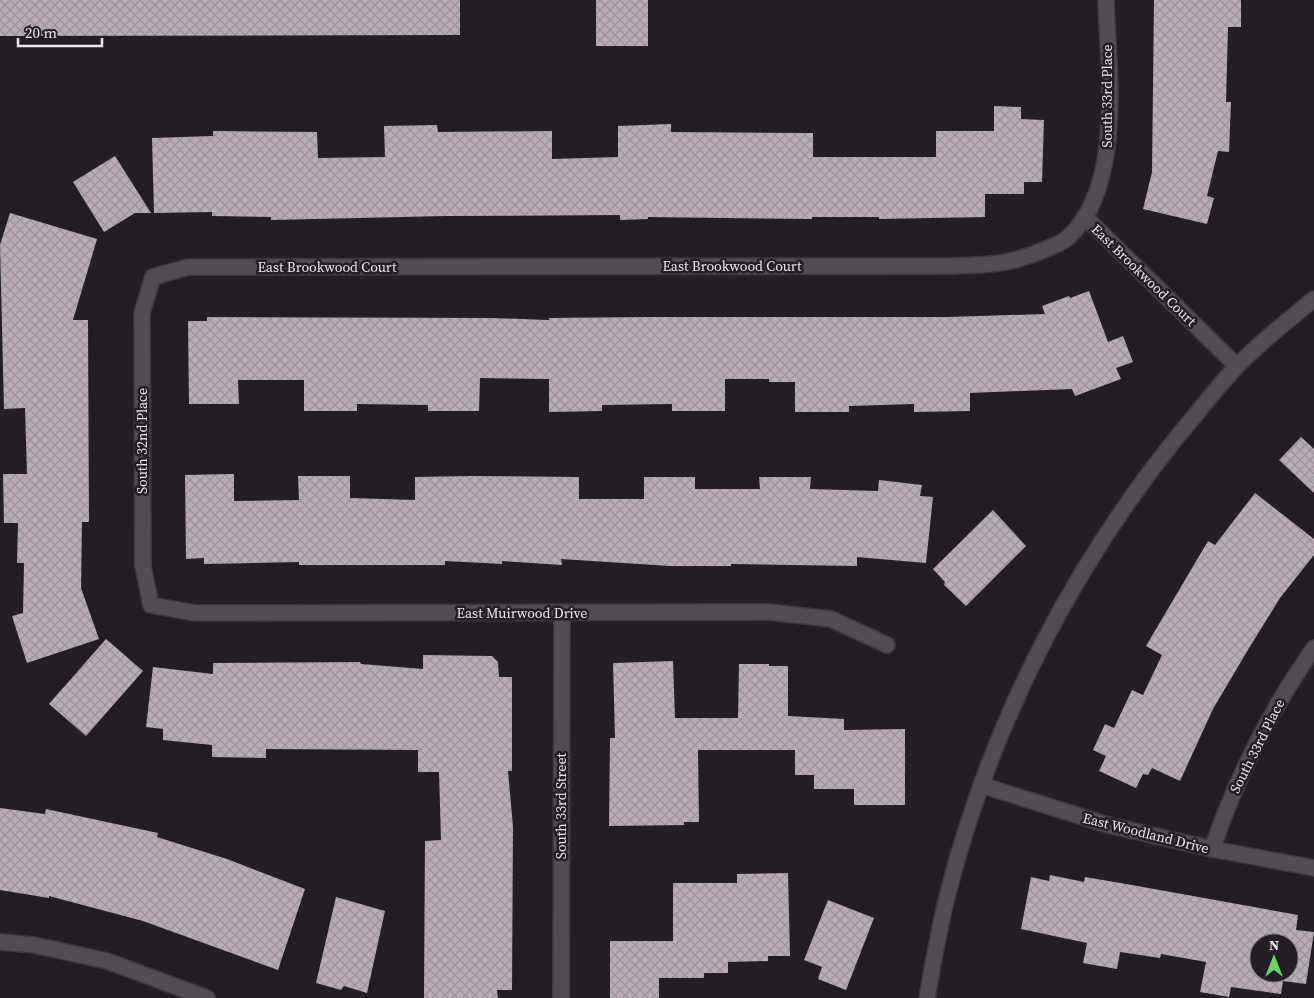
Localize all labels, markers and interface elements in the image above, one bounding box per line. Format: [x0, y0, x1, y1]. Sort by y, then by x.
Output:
scale bar [18, 15, 101, 47]
text: 20 m [25, 22, 57, 43]
street label: South 33rd Place [1097, 44, 1117, 148]
street label: East Brookwood Court [1087, 219, 1201, 331]
street label: East Brookwood Court [662, 256, 802, 276]
street label: East Brookwood Court [257, 257, 397, 277]
street label: South 32nd Place [132, 388, 152, 494]
street label: East Muirwood Drive [457, 603, 587, 623]
street label: South 33rd Place [1225, 695, 1289, 797]
street label: South 33rd Street [551, 752, 571, 859]
street label: East Woodland Drive [1081, 808, 1211, 858]
north arrow [1249, 933, 1299, 983]
text: N [1269, 935, 1279, 955]

